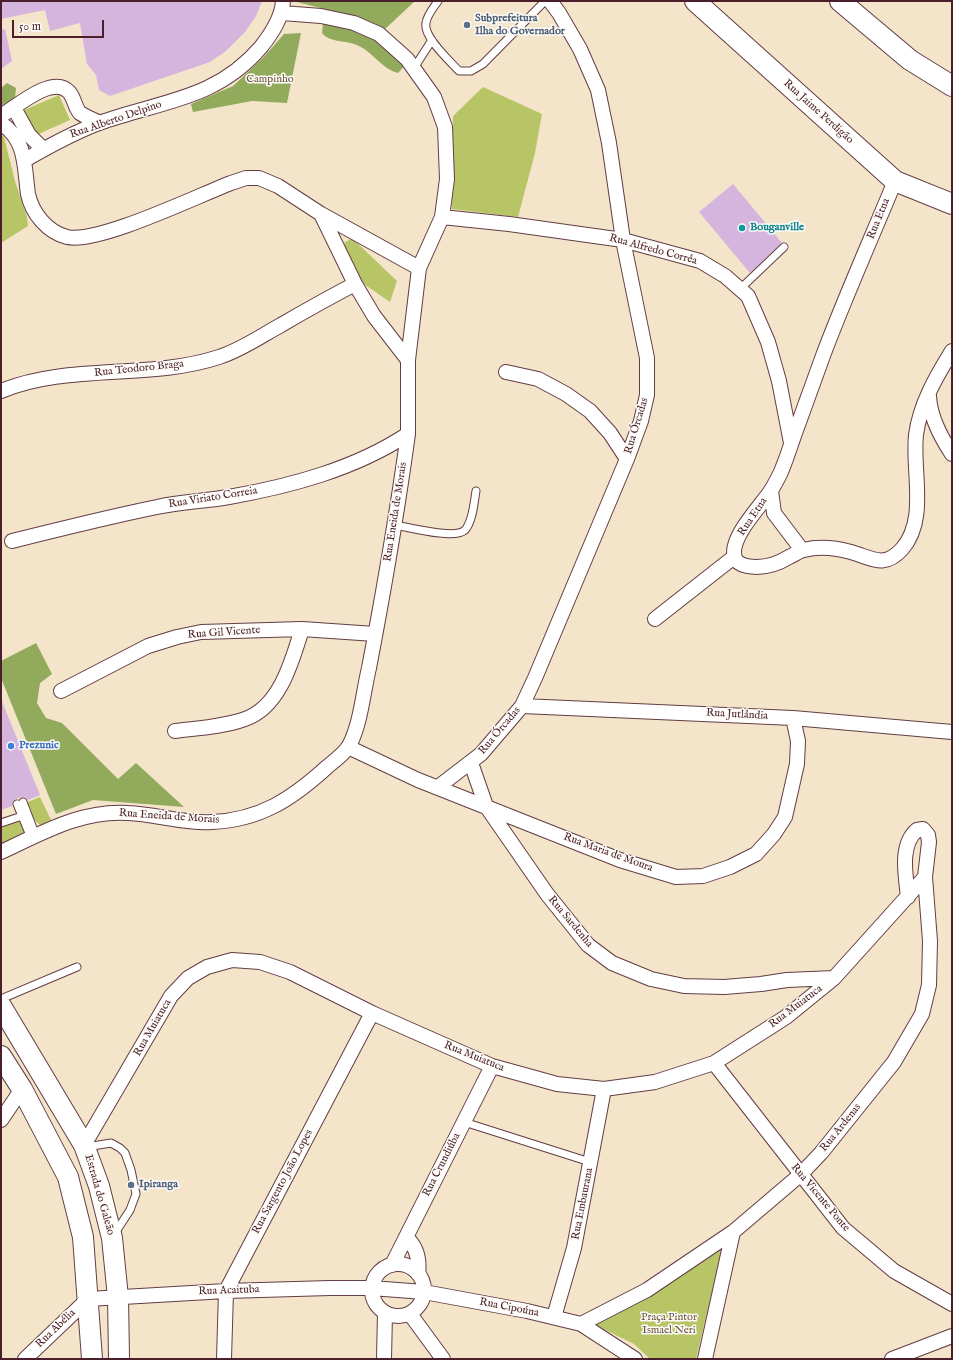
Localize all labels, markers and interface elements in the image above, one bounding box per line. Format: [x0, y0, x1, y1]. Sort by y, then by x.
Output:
scale bar [14, 12, 106, 38]
place label: Subprefeitura Ilha do Governador [475, 12, 565, 38]
text: 50 m [19, 19, 41, 34]
marker: Subprefeitura Ilha do Governador [462, 20, 472, 30]
park label: Campinho [246, 73, 294, 87]
street label: Rua Jaime Perdigão [780, 77, 856, 147]
street label: Rua Alberto Delpino [68, 98, 164, 142]
street label: Rua Etna [865, 197, 893, 241]
place label: Bouganville [750, 221, 804, 235]
marker: Bouganville [737, 223, 747, 233]
street label: Rua Alfredo Corrêa [608, 232, 698, 268]
street label: Rua Teodoro Braga [93, 358, 185, 380]
street label: Rua Órcadas [622, 396, 652, 456]
street label: Rua Eneida de Morais [382, 461, 410, 563]
street label: Rua Viriato Correia [168, 484, 258, 512]
street label: Rua Etna [735, 495, 771, 539]
street label: Rua Gil Vicente [187, 624, 261, 642]
street label: Rua Órcadas [476, 704, 524, 758]
street label: Rua Jutlândia [706, 707, 768, 723]
place label: Prezunic [19, 739, 59, 753]
marker: Prezunic [6, 741, 16, 751]
street label: Rua Eneida de Morais [118, 807, 220, 827]
street label: Rua Maria de Moura [561, 831, 655, 875]
street label: Rua Sardenha [545, 894, 595, 950]
street label: Rua Muiatuca [767, 983, 825, 1031]
street label: Rua Muiatuca [131, 997, 175, 1059]
street label: Rua Muiatuca [442, 1039, 506, 1075]
street label: Rua Ardenas [818, 1101, 864, 1155]
street label: Rua Sargento João Lopes [250, 1127, 316, 1237]
street label: Rua Crundiúba [420, 1131, 464, 1199]
street label: Estrada do Galeão [81, 1153, 117, 1237]
street label: Rua Vicente Ponte [788, 1161, 852, 1235]
street label: Rua Embaurana [570, 1167, 596, 1241]
place label: Ipiranga [139, 1178, 178, 1192]
marker: Ipiranga [126, 1180, 136, 1190]
street label: Rua Acaituba [198, 1283, 260, 1299]
street label: Rua Cipoúna [478, 1296, 540, 1320]
street label: Rua Abélia [33, 1307, 79, 1351]
park label: Praça Pintor Ismael Neri [641, 1311, 697, 1337]

